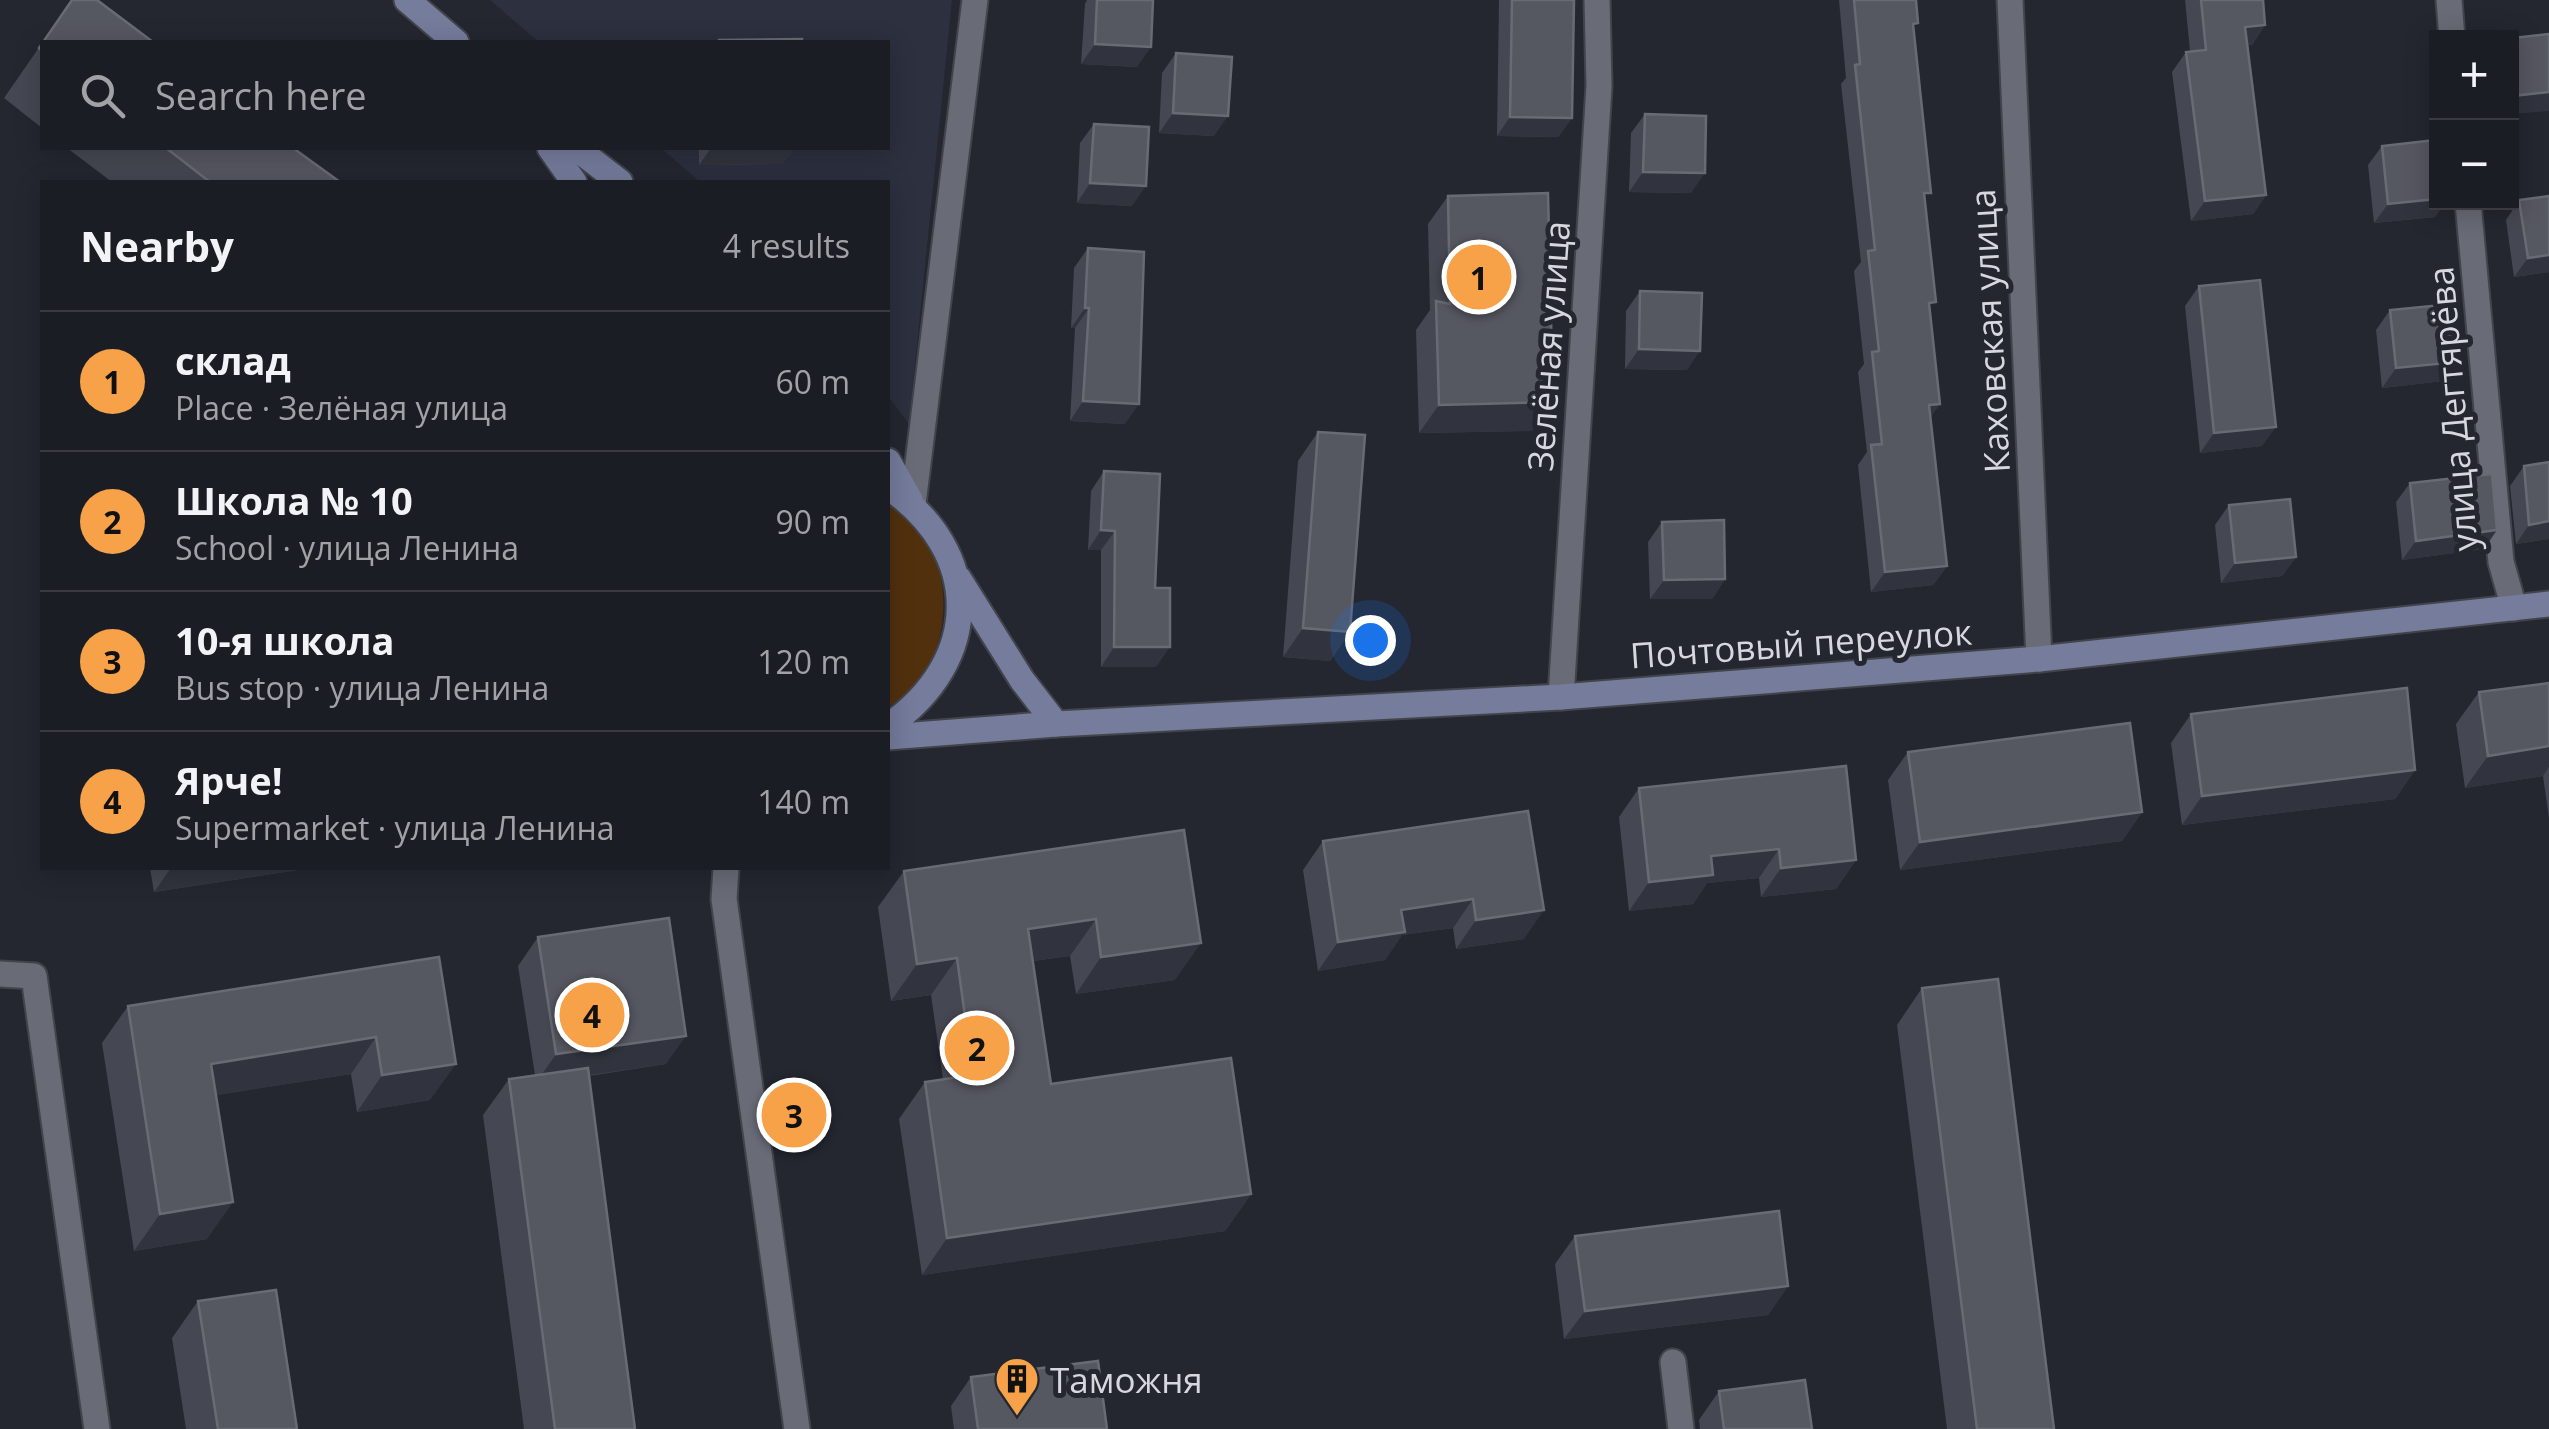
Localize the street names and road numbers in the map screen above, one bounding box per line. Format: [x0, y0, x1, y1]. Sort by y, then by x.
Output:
street label: Каховская улица [1958, 188, 2020, 474]
street label: Зелёная улица [1516, 219, 1580, 473]
street label: улица Дегтярёва [2416, 265, 2488, 553]
street label: Почтовый переулок [1628, 608, 1974, 678]

